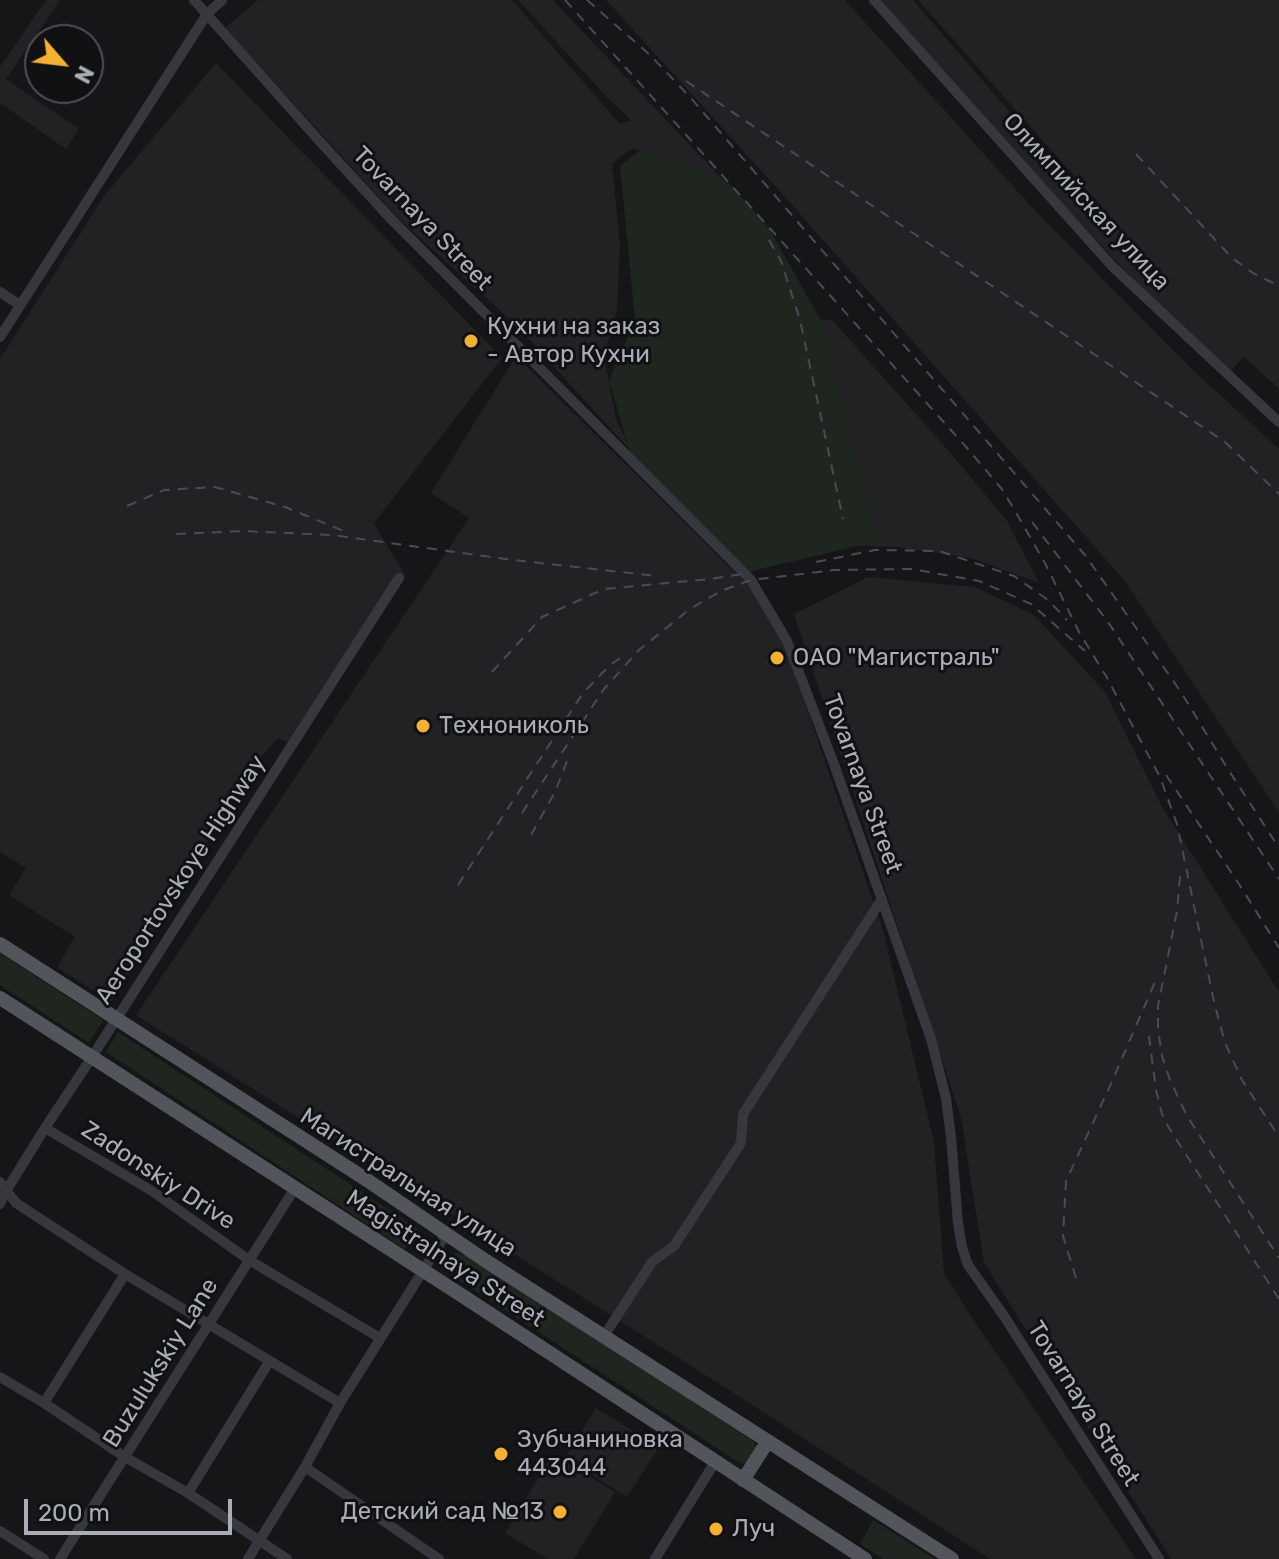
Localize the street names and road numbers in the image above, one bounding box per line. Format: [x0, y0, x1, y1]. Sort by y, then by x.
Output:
street label: Олимпийская улица [996, 107, 1176, 297]
street label: Tovarnaya Street [346, 141, 498, 297]
street label: Tovarnaya Street [816, 690, 908, 878]
street label: Aeroportovskoye Highway [90, 750, 272, 1010]
street label: Магистральная улица [294, 1102, 522, 1264]
street label: Zadonskiy Drive [76, 1116, 240, 1236]
street label: Magistralnaya Street [340, 1184, 550, 1334]
street label: Buzulukskiy Lane [97, 1273, 225, 1453]
street label: Tovarnaya Street [1021, 1316, 1145, 1492]

